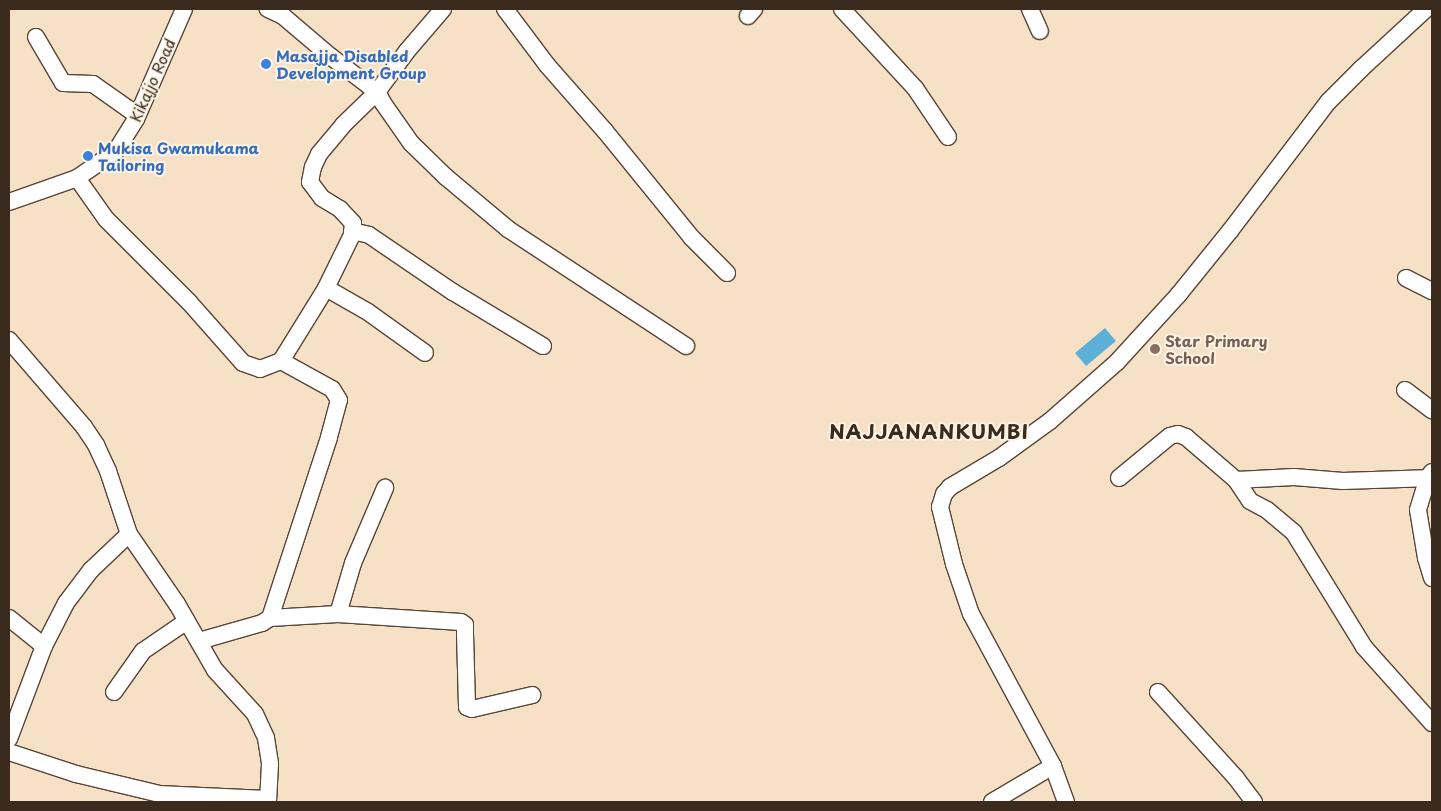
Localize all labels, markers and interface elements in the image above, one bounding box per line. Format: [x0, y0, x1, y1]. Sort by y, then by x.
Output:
street label: Kikajjo Road [126, 36, 178, 124]
place label: Masajja Disabled Development Group [276, 46, 426, 81]
marker: Masajja Disabled Development Group [260, 58, 272, 70]
place label: Mukisa Gwamukama Tailoring [98, 138, 260, 173]
marker: Mukisa Gwamukama Tailoring [82, 150, 94, 162]
place label: Star Primary School [1165, 331, 1266, 366]
marker: Star Primary School [1149, 343, 1161, 355]
district label: NAJJANANKUMBI [828, 419, 1030, 443]

